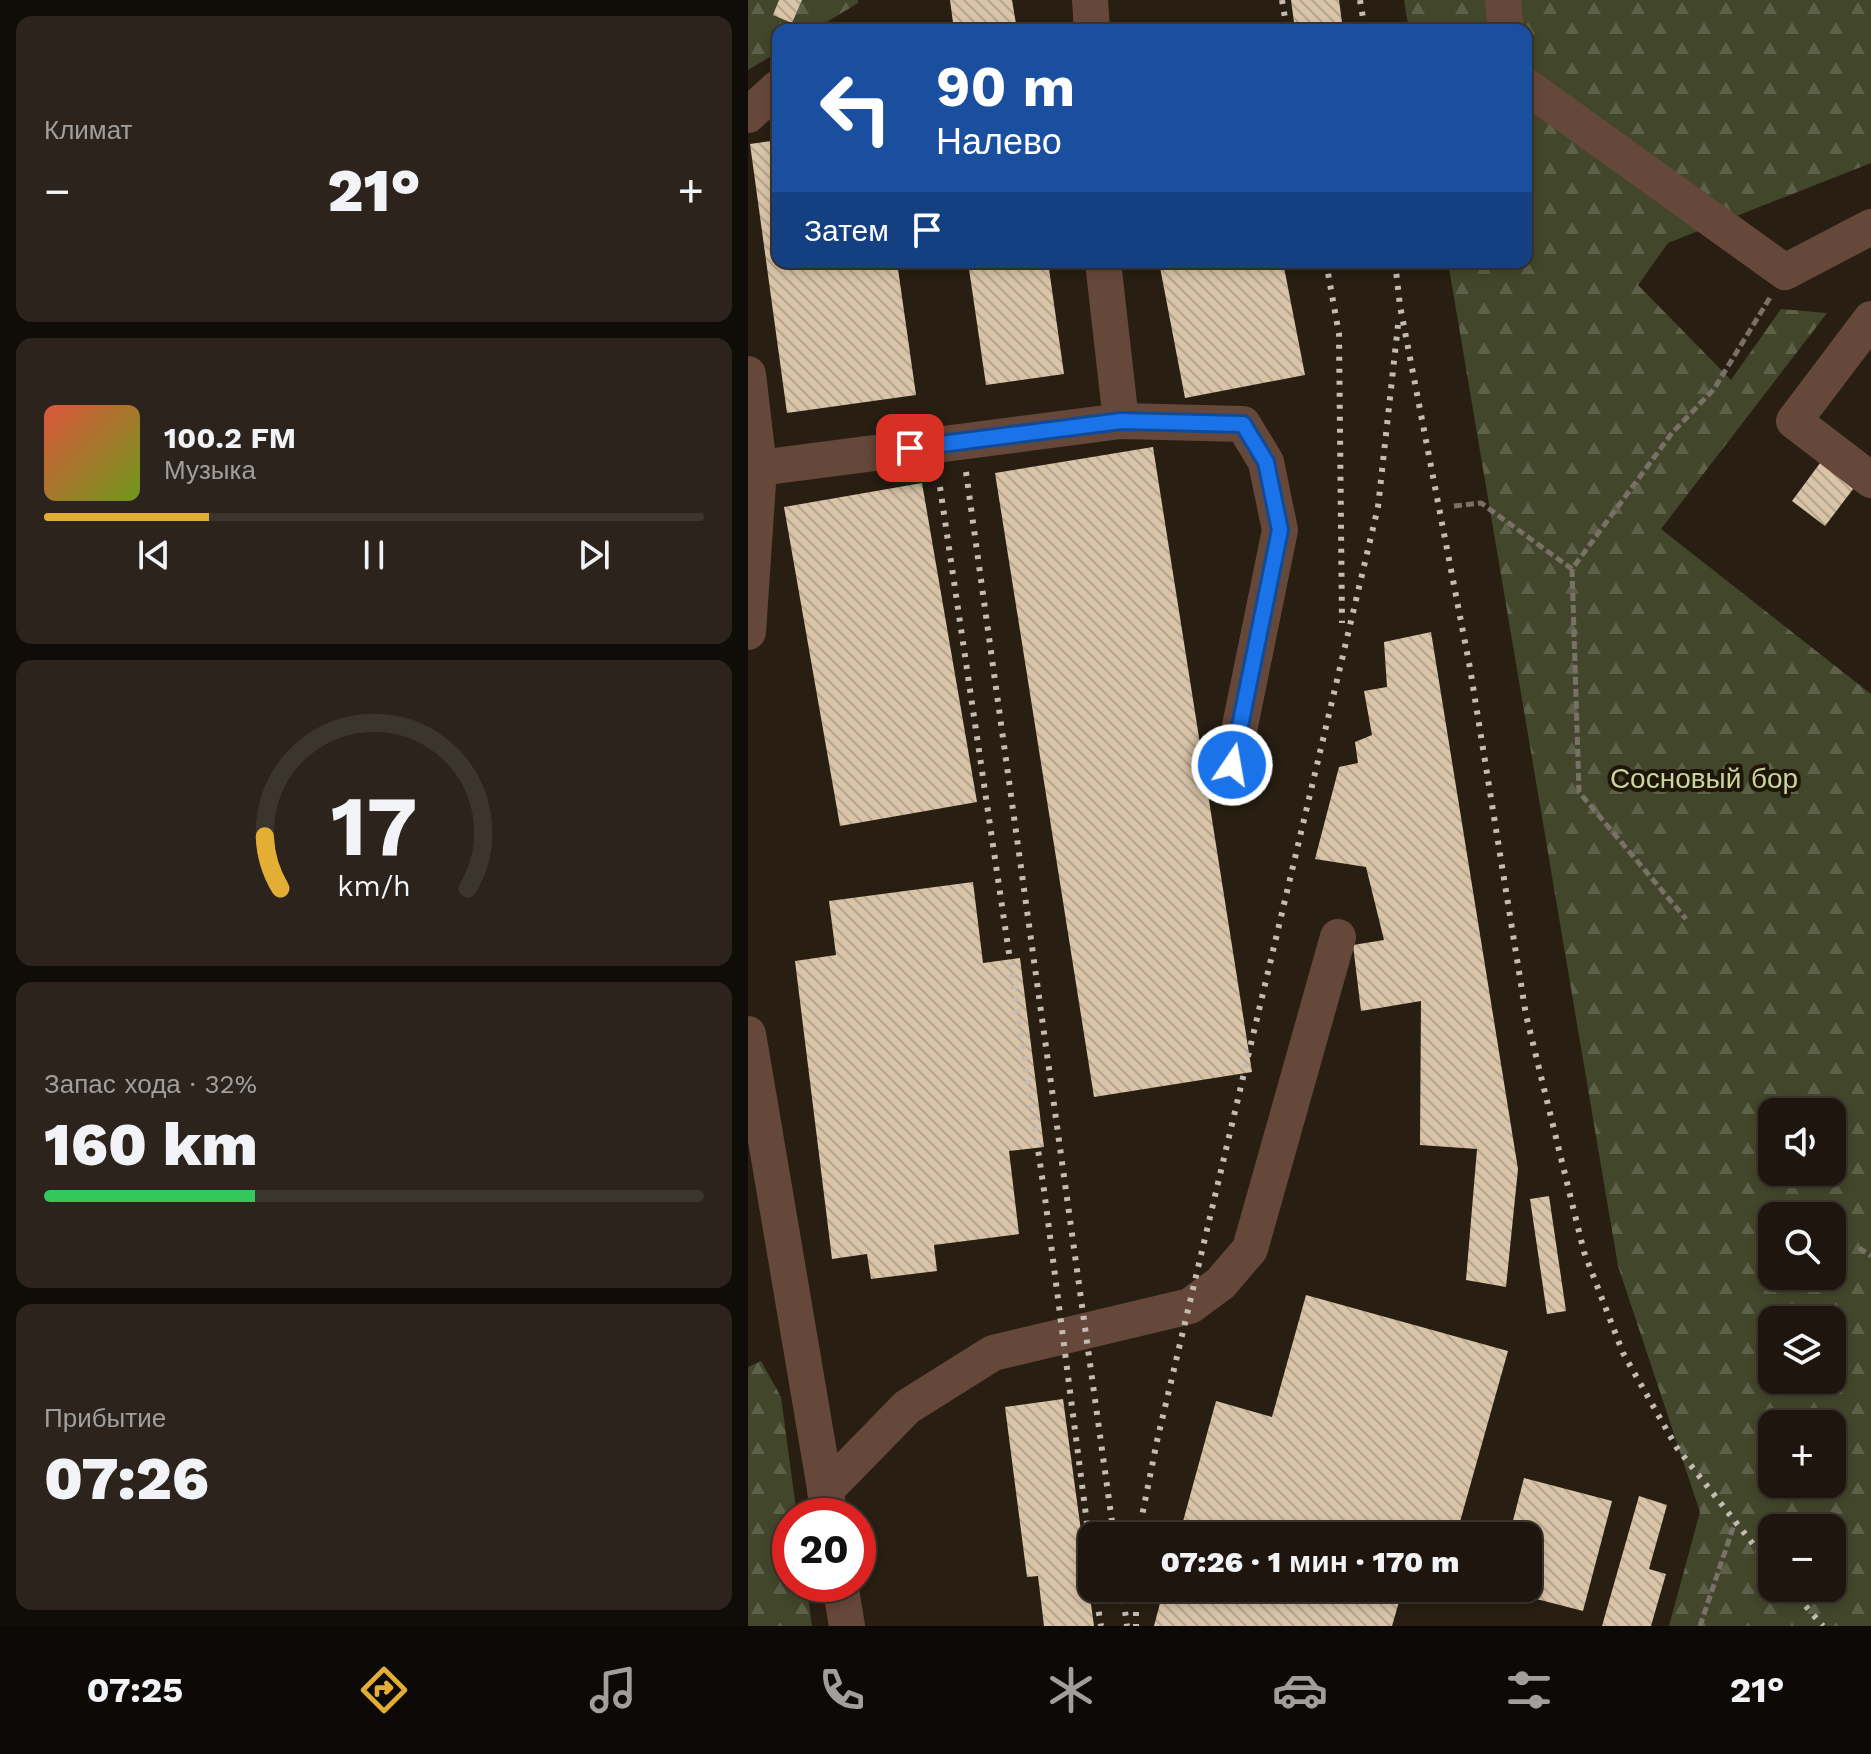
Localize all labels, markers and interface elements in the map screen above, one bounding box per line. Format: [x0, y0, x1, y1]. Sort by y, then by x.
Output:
text: 90 m [936, 54, 1075, 120]
icon: left [804, 56, 908, 160]
text: Климат [44, 115, 133, 145]
text: Налево [936, 121, 1062, 163]
text: 21° [327, 155, 421, 226]
text: − [44, 165, 71, 217]
text: + [677, 165, 704, 217]
icon: arrive [905, 208, 949, 252]
text: Затем [804, 213, 889, 248]
pin [876, 414, 944, 482]
text: 100.2 FM [164, 420, 296, 455]
icon: arrive [888, 426, 932, 470]
text: Музыка [164, 455, 256, 485]
icon: previous [132, 533, 176, 577]
icon: pause [352, 533, 396, 577]
icon: next [572, 533, 616, 577]
position arrow [1190, 723, 1274, 807]
park label: Сосновый бор [1610, 762, 1798, 795]
text: 17 [331, 778, 417, 875]
text: km/h [337, 869, 411, 903]
text: Запас хода · 32% [44, 1069, 257, 1099]
map controls [1758, 1098, 1846, 1602]
button: sound [1758, 1098, 1846, 1186]
text: 160 km [44, 1109, 258, 1180]
button: search [1758, 1202, 1846, 1290]
button: layers [1758, 1306, 1846, 1394]
text: Прибытие [44, 1403, 166, 1433]
button: + [1758, 1410, 1846, 1498]
text: 07:26 [44, 1443, 209, 1514]
speed limit sign: 20 [772, 1498, 876, 1602]
button: − [1758, 1514, 1846, 1602]
text: 07:26 · 1 мин · 170 m [1161, 1544, 1459, 1579]
icon: directions [356, 1662, 412, 1718]
icon: music [585, 1662, 641, 1718]
icon: phone [814, 1662, 870, 1718]
icon: climate [1043, 1662, 1099, 1718]
icon: car [1272, 1662, 1328, 1718]
icon: filters [1501, 1662, 1557, 1718]
text: 07:25 [86, 1669, 183, 1711]
text: 21° [1730, 1669, 1785, 1711]

